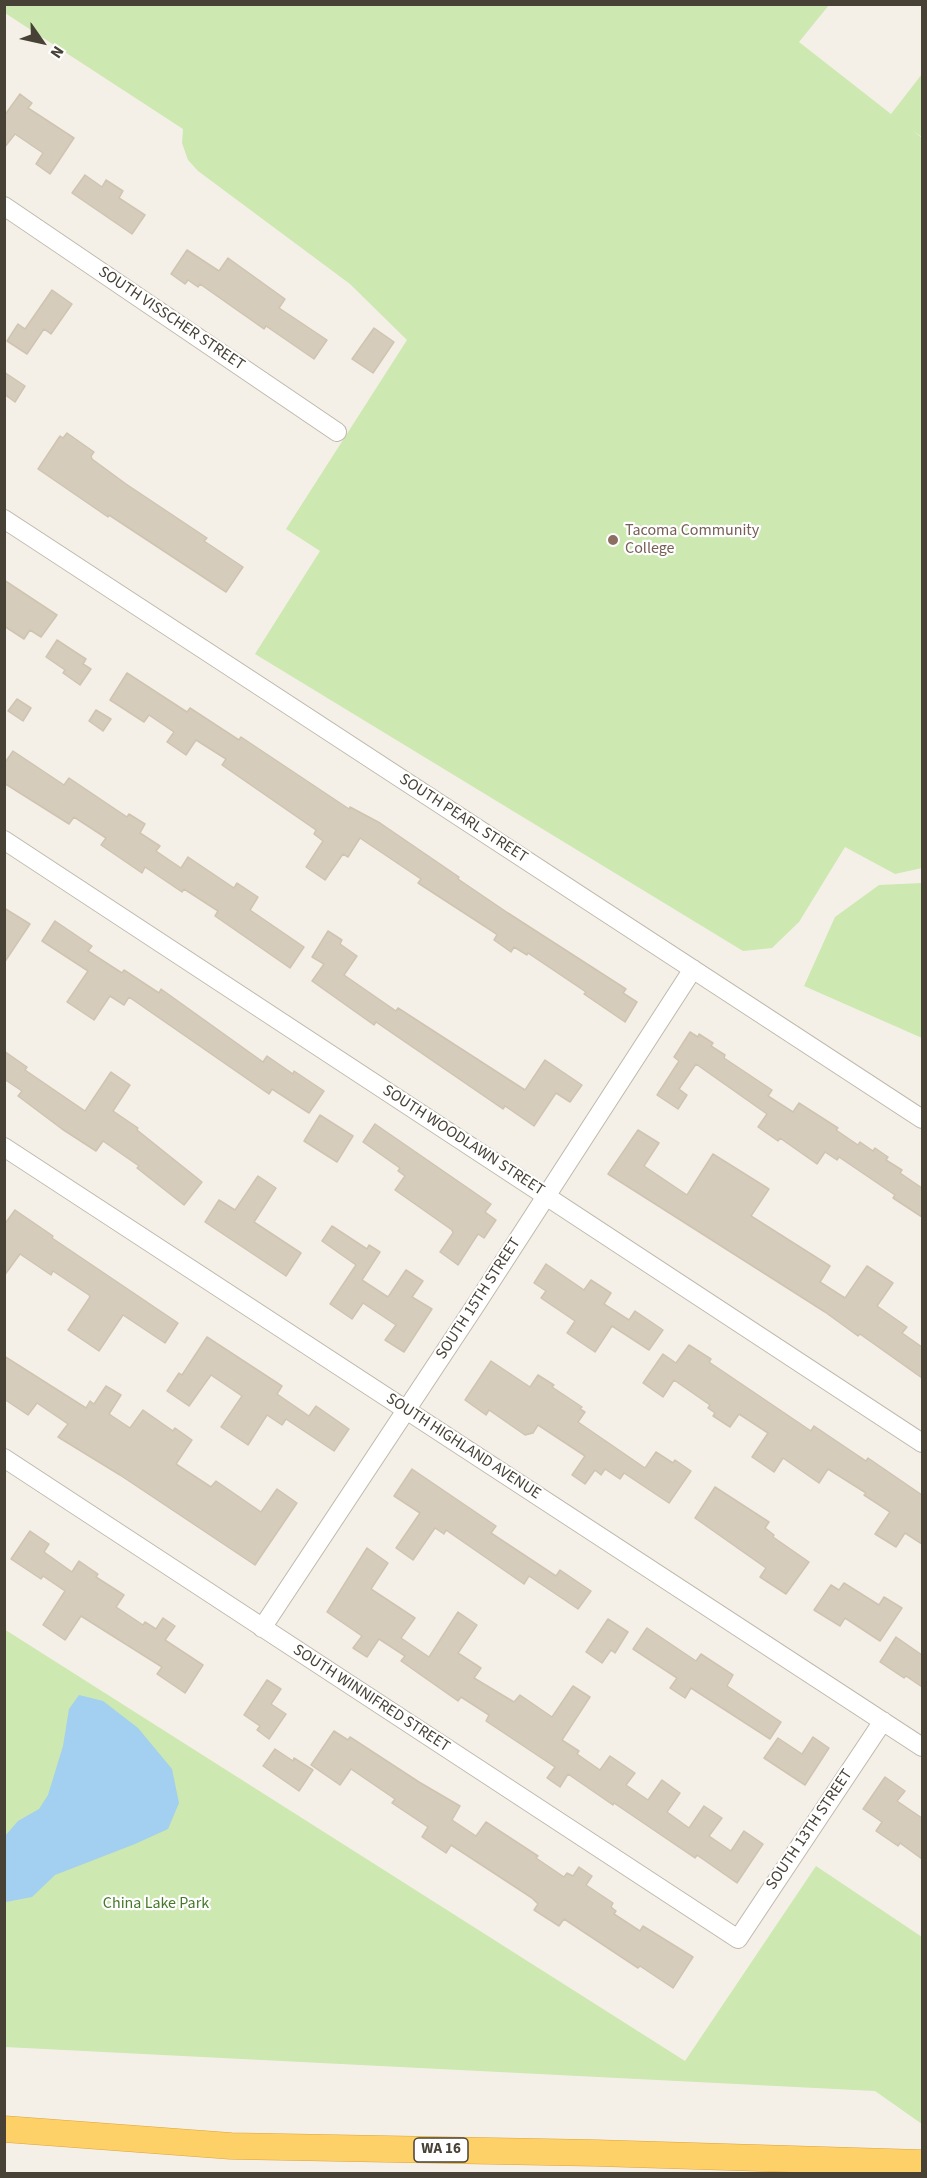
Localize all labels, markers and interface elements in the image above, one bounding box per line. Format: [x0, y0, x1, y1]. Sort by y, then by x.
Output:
north arrow [12, 12, 72, 72]
text: N [45, 41, 69, 63]
street label: SOUTH VISSCHER STREET [94, 263, 248, 375]
place label: Tacoma Community College [625, 521, 759, 559]
marker: Tacoma Community College [606, 533, 620, 547]
street label: SOUTH PEARL STREET [395, 770, 531, 868]
street label: SOUTH WOODLAWN STREET [378, 1081, 548, 1201]
street label: SOUTH 15TH STREET [433, 1235, 525, 1363]
street label: SOUTH HIGHLAND AVENUE [382, 1390, 544, 1504]
street label: SOUTH WINNIFRED STREET [289, 1641, 453, 1757]
street label: SOUTH 13TH STREET [763, 1766, 857, 1894]
park label: China Lake Park [103, 1894, 209, 1914]
road number: WA 16 [414, 2138, 468, 2162]

